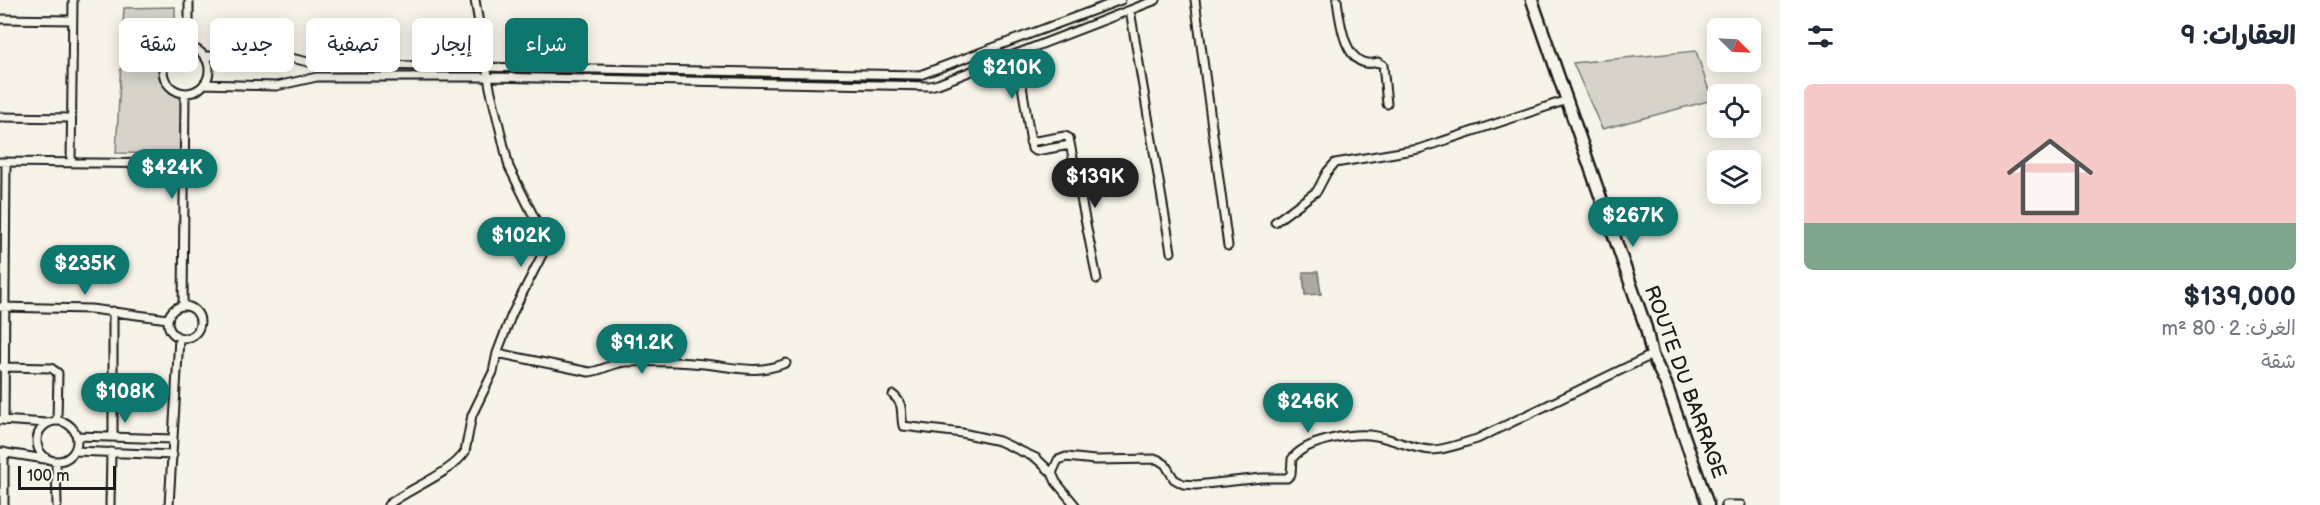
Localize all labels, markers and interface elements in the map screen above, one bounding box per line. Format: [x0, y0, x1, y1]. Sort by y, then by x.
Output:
chip: شقة [119, 18, 198, 72]
chip: جديد [210, 18, 294, 72]
chip: تصفية [306, 18, 400, 72]
chip: إيجار [412, 18, 493, 72]
chip: شراء [505, 18, 588, 72]
north arrow [1707, 18, 1761, 72]
map controls [1707, 18, 1761, 204]
icon: filters [1804, 20, 1837, 53]
text: العقارات: 9 [2180, 21, 2296, 52]
pin: $210K [970, 49, 1054, 100]
text: $210K [982, 56, 1042, 80]
button: locate [1707, 84, 1761, 138]
icon: home [1996, 123, 2104, 231]
pin: $424K [130, 149, 214, 200]
button: layers [1707, 150, 1761, 204]
text: $424K [141, 156, 203, 180]
pin: $139K [1053, 158, 1137, 209]
text: $139K [1066, 165, 1124, 189]
pin: $267K [1591, 197, 1675, 248]
text: $267K [1602, 204, 1664, 228]
pin: $102K [479, 217, 563, 268]
text: $102K [491, 224, 551, 248]
pin: $235K [43, 245, 127, 296]
text: $235K [54, 252, 116, 276]
street label: ROUTE DU BARRAGE [1639, 282, 1731, 482]
text: $139,000 [2183, 282, 2296, 313]
text: الغرف: 2 · 80 m² [2162, 317, 2296, 341]
pin: $91.2K [593, 324, 691, 375]
text: $91.2K [610, 331, 674, 355]
text: شقة [2261, 350, 2296, 374]
pin: $108K [83, 373, 167, 424]
text: $108K [95, 380, 155, 404]
pin: $246K [1266, 383, 1350, 434]
text: $246K [1277, 390, 1339, 414]
scale bar [18, 463, 116, 490]
text: 100 m [27, 467, 70, 486]

